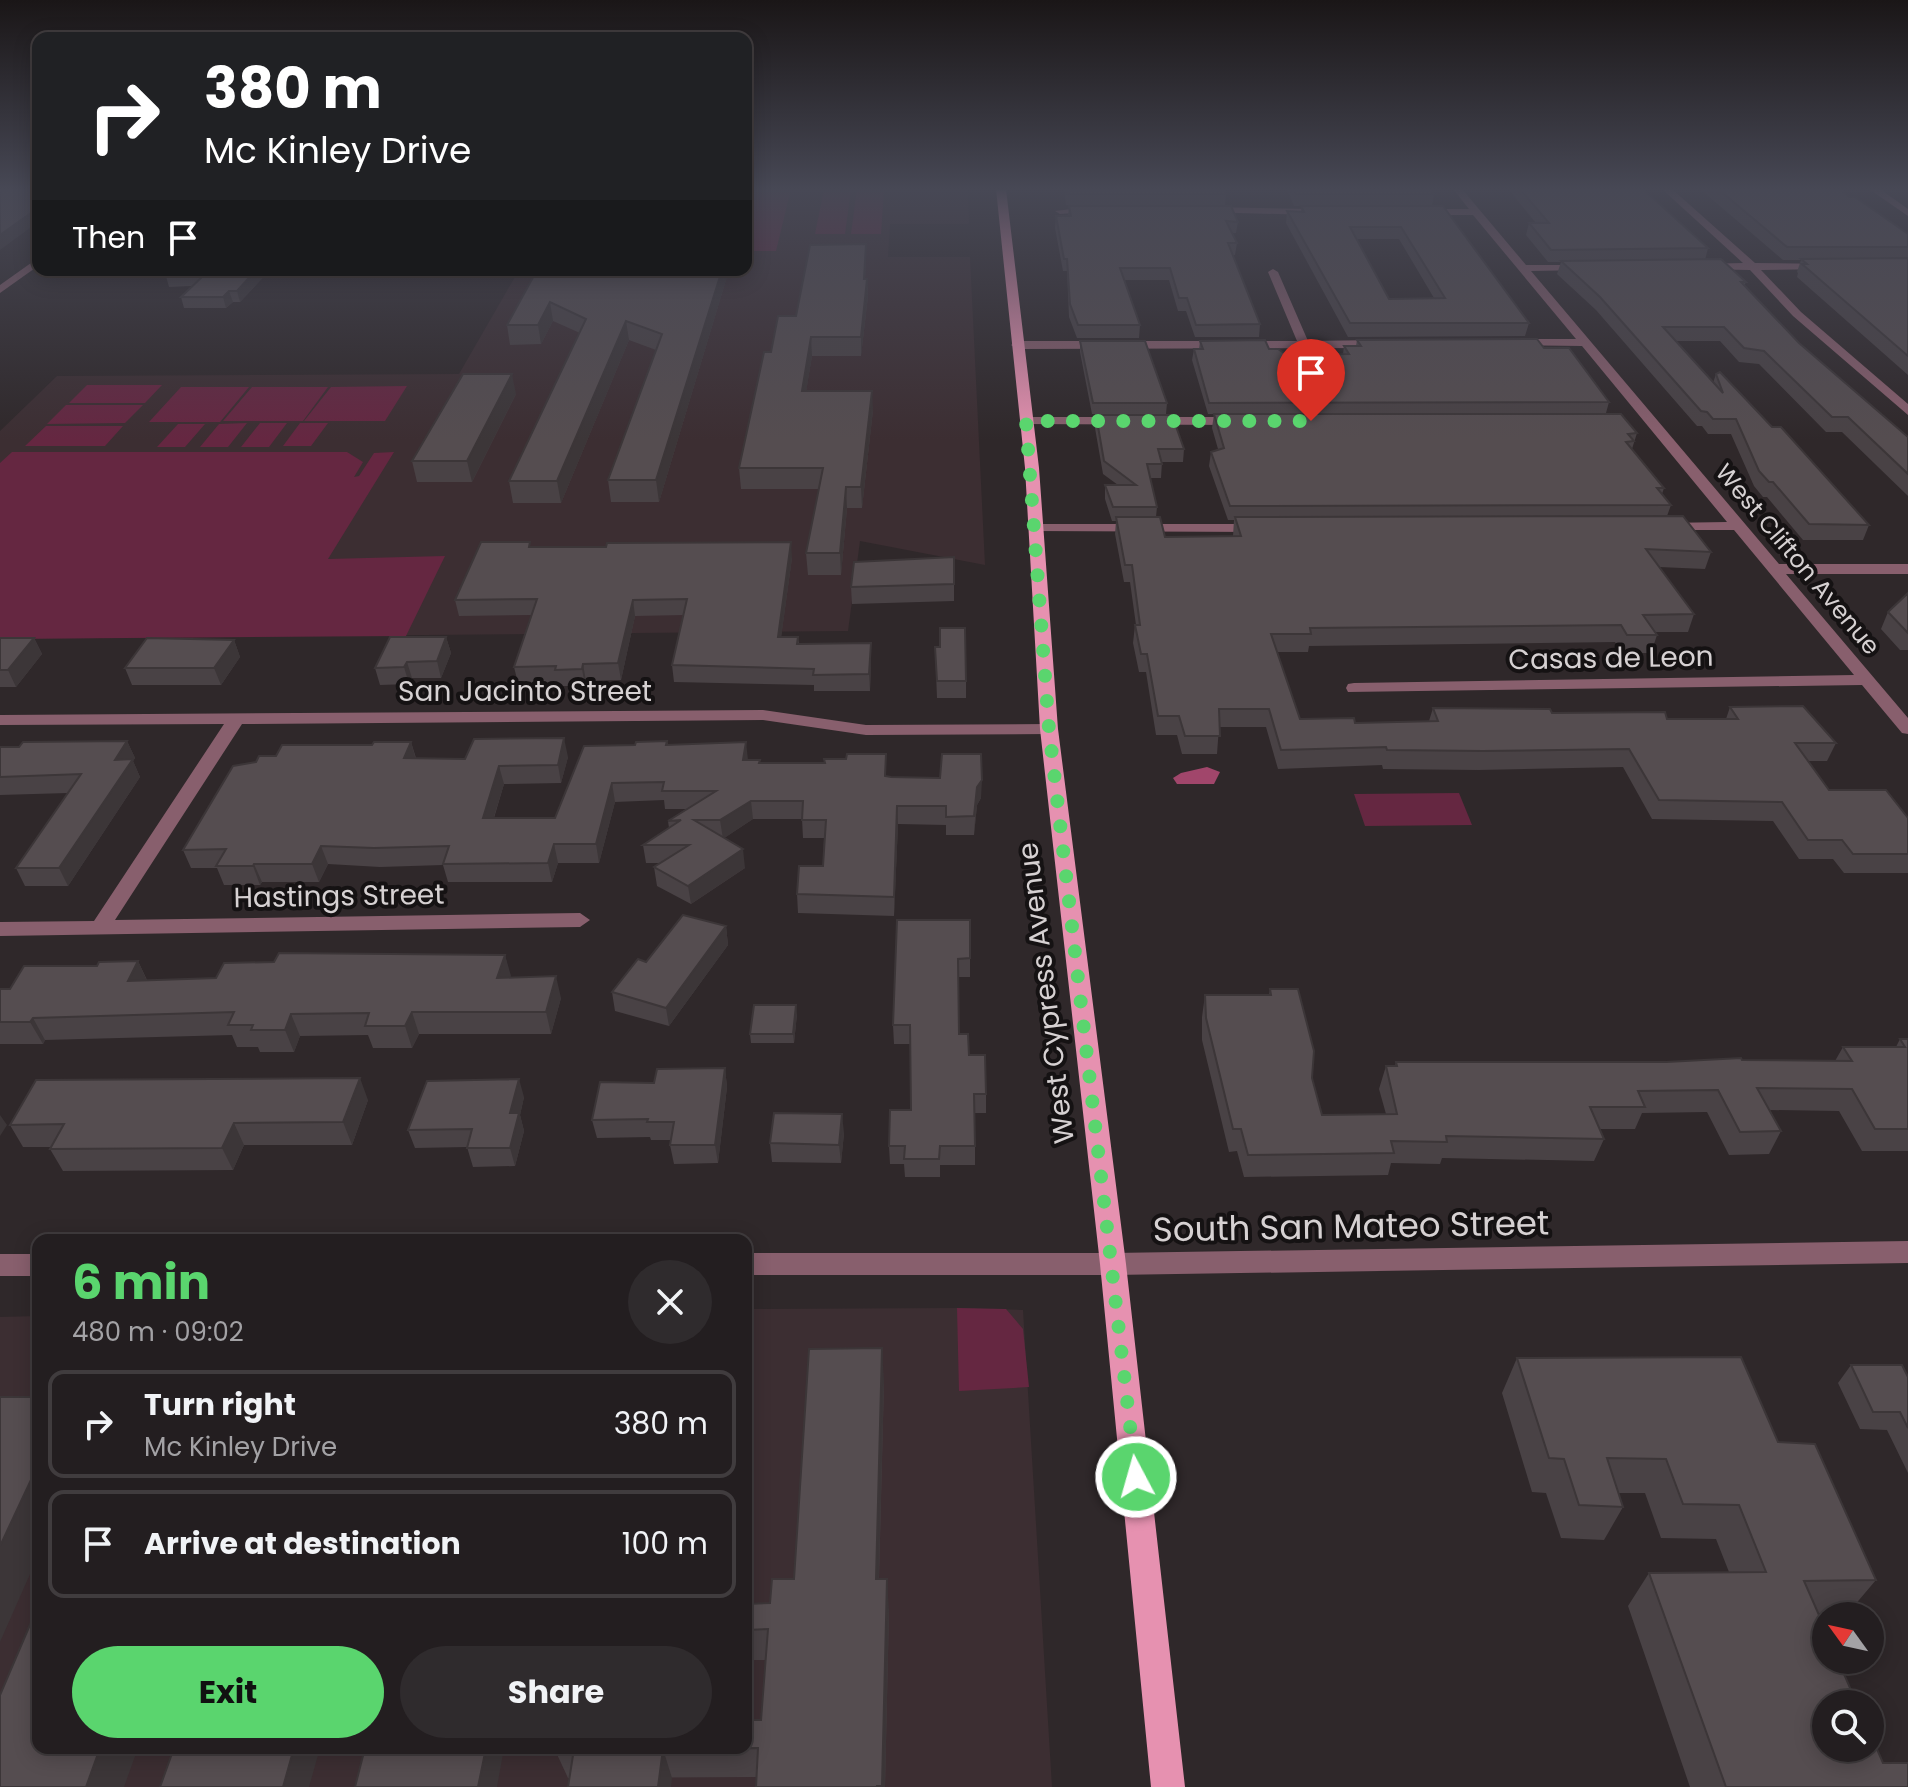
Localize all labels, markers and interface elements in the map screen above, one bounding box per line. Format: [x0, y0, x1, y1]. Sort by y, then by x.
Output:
text: 380 m [204, 49, 382, 128]
icon: right [72, 64, 176, 168]
text: Mc Kinley Drive [204, 125, 471, 176]
text: Then [72, 216, 145, 259]
icon: arrive [161, 216, 205, 260]
pin [1277, 339, 1345, 421]
icon: arrive [1289, 351, 1333, 395]
street label: West Clifton Avenue [1708, 456, 1888, 662]
street label: Casas de Leon [1508, 637, 1714, 679]
street label: San Jacinto Street [398, 672, 652, 711]
street label: West Cypress Avenue [1008, 840, 1084, 1146]
street label: Hastings Street [233, 875, 445, 917]
street label: South San Mateo Street [1152, 1199, 1550, 1253]
text: 6 min [72, 1249, 210, 1316]
button: close [628, 1260, 712, 1344]
text: 480 m · 09:02 [72, 1314, 244, 1350]
text: Turn right [144, 1383, 296, 1426]
icon: right [76, 1402, 120, 1446]
text: 380 m [614, 1402, 708, 1445]
text: Mc Kinley Drive [144, 1429, 337, 1465]
position arrow [1094, 1435, 1178, 1519]
icon: arrive [76, 1522, 120, 1566]
text: Arrive at destination [144, 1522, 461, 1565]
text: 100 m [622, 1522, 708, 1565]
north arrow [1812, 1602, 1884, 1674]
map controls [1812, 1602, 1884, 1762]
button: Exit [72, 1646, 384, 1738]
button: Share [400, 1646, 712, 1738]
button: search [1812, 1690, 1884, 1762]

